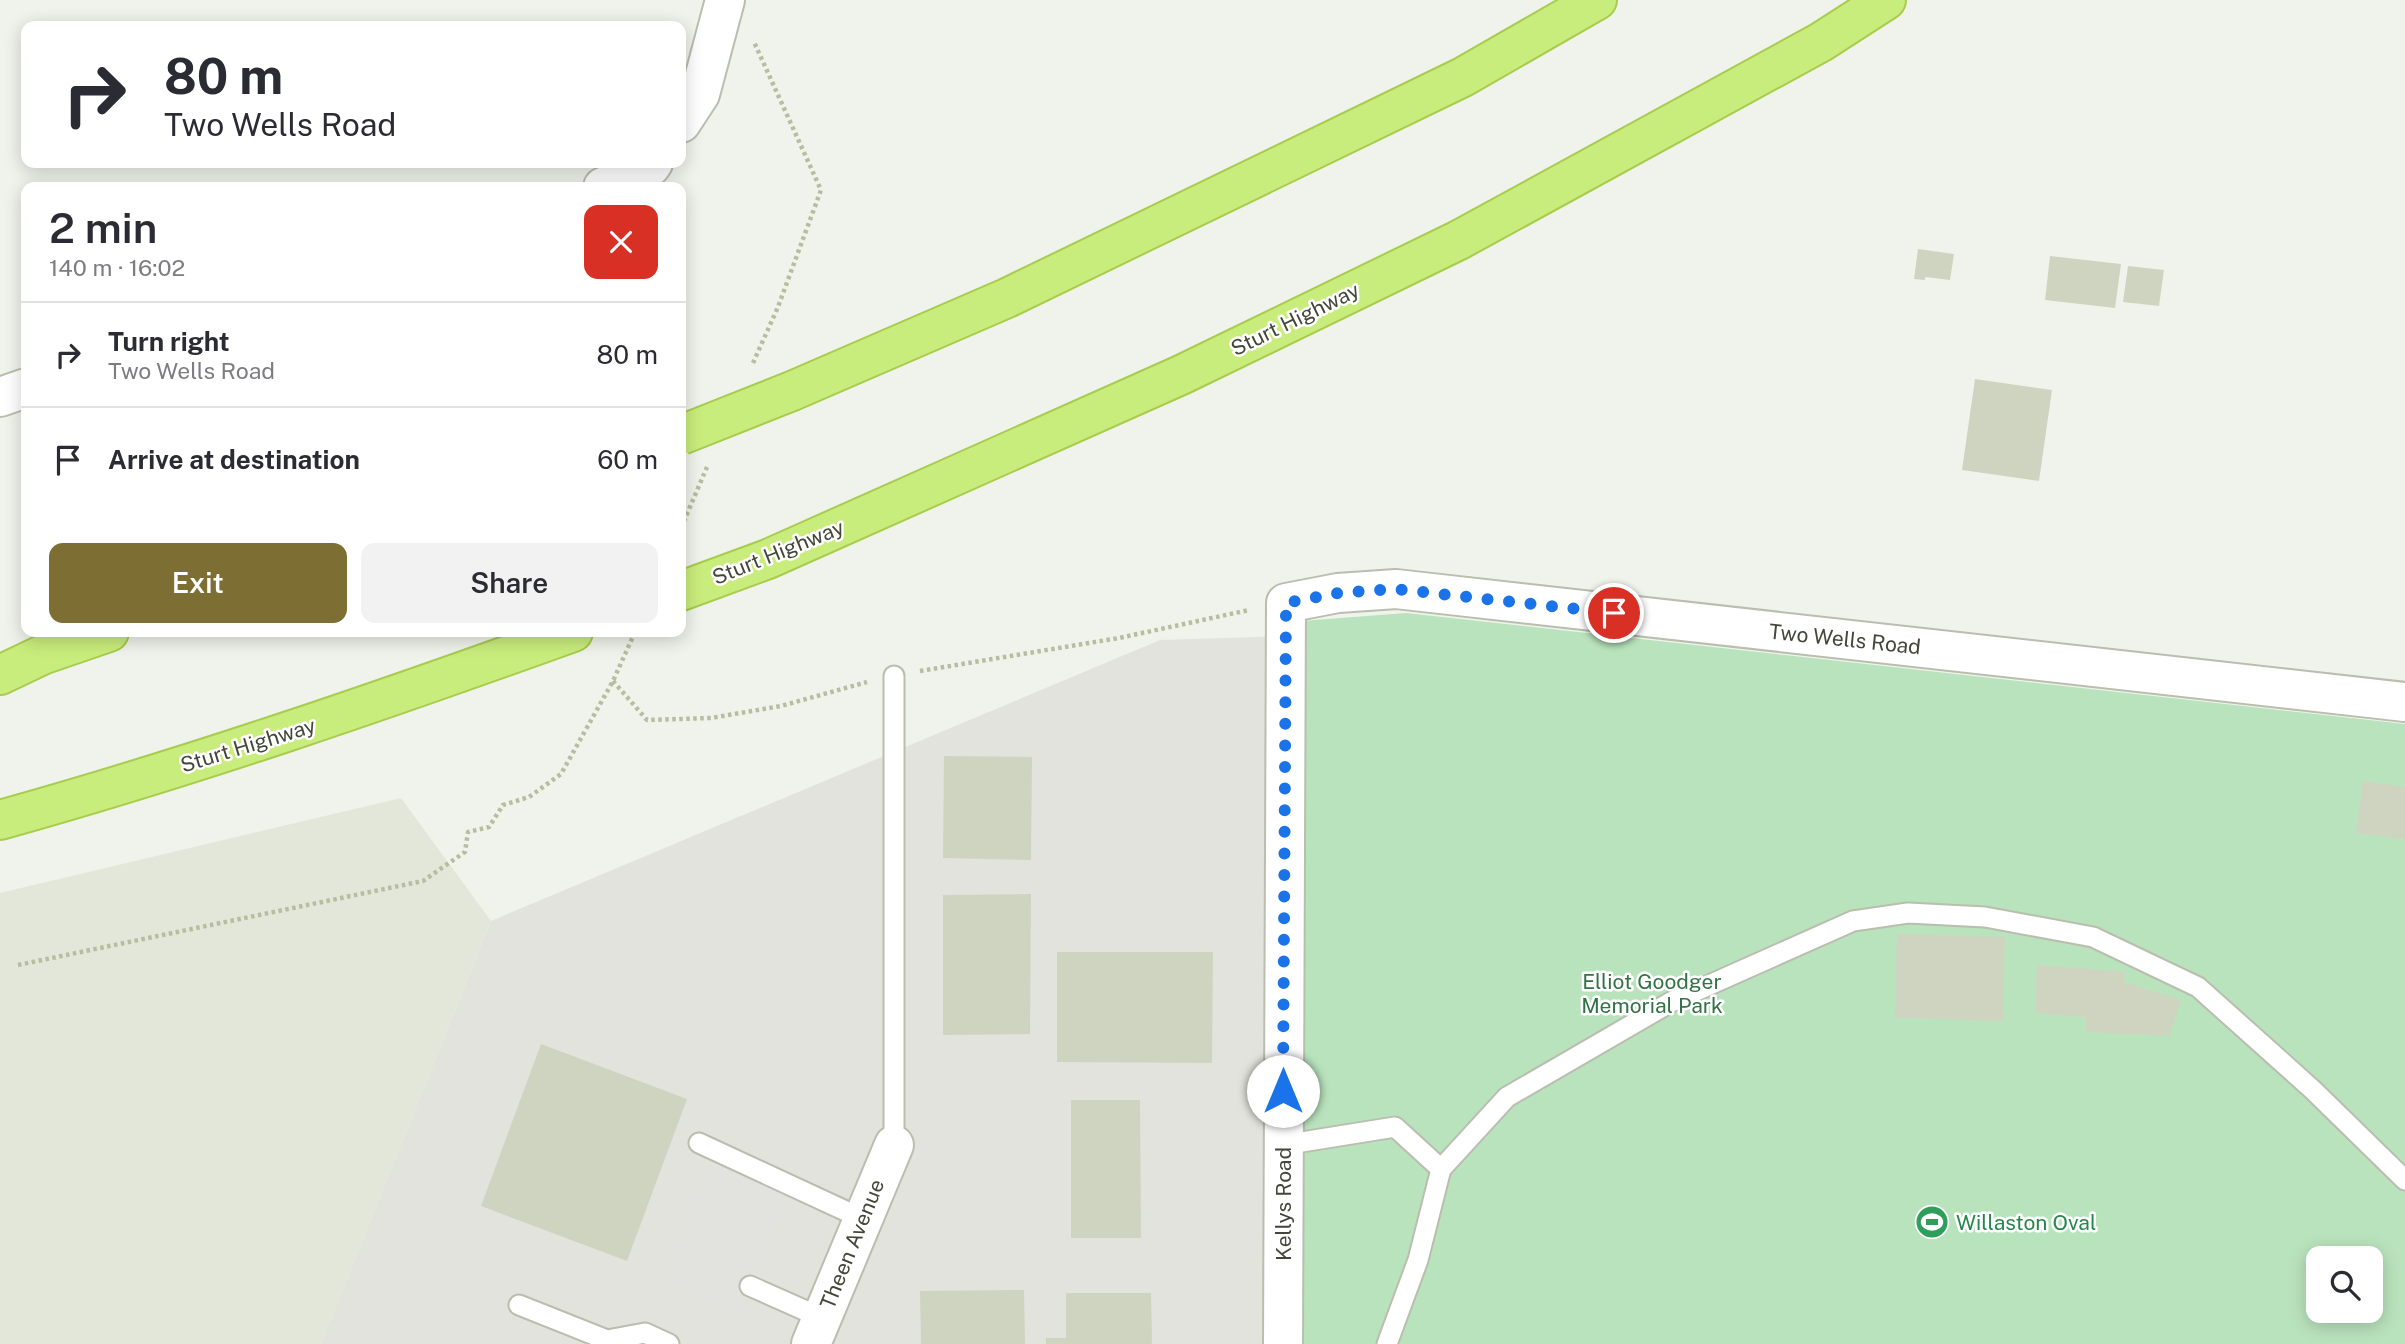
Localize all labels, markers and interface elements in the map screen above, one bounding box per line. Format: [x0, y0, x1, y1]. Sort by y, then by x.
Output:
text: 80 m [164, 47, 283, 105]
icon: right [49, 49, 140, 140]
text: Two Wells Road [164, 106, 396, 143]
text: 2 min [49, 203, 157, 252]
button: close [584, 205, 658, 279]
text: 140 m · 16:02 [49, 254, 185, 281]
street label: Sturt Highway [1227, 277, 1363, 361]
text: Turn right [108, 326, 230, 357]
icon: right [49, 336, 87, 374]
text: 80 m [597, 339, 658, 370]
text: Two Wells Road [108, 357, 275, 384]
icon: arrive [49, 441, 87, 479]
text: Arrive at destination [108, 444, 360, 475]
text: 60 m [597, 444, 658, 475]
street label: Sturt Highway [708, 514, 848, 590]
button: Exit [49, 543, 347, 623]
button: Share [361, 543, 658, 623]
pin [1584, 583, 1644, 643]
icon: arrive [1595, 594, 1633, 632]
street label: Two Wells Road [1768, 619, 1922, 659]
street label: Sturt Highway [177, 713, 319, 777]
park label: Elliot Goodger Memorial Park [1581, 969, 1723, 1018]
position arrow [1246, 1054, 1320, 1128]
street label: Kellys Road [1271, 1147, 1296, 1261]
street label: Theen Avenue [815, 1175, 889, 1313]
sports icon: Willaston Oval [1913, 1203, 1951, 1241]
place label: Willaston Oval [1956, 1210, 2096, 1235]
map controls [2306, 1246, 2383, 1323]
button: search [2306, 1246, 2383, 1323]

